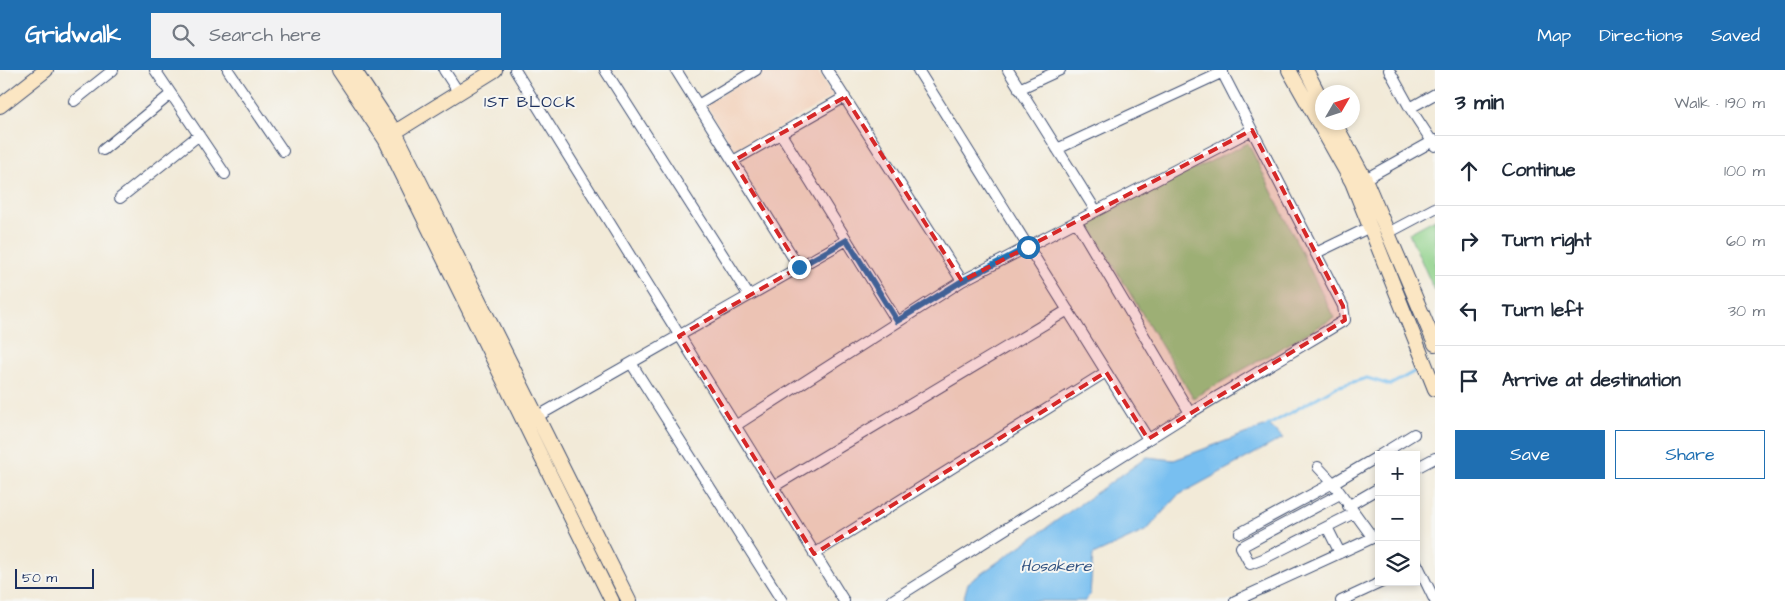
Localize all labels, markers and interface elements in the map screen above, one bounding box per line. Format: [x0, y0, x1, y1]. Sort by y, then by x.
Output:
search box [151, 13, 501, 58]
text: Gridwalk [25, 18, 121, 52]
icon: search [169, 21, 197, 49]
text: Search here [209, 22, 321, 49]
text: Map [1537, 23, 1571, 48]
text: Directions [1599, 23, 1683, 48]
text: Saved [1711, 23, 1760, 48]
north arrow [1315, 85, 1360, 130]
text: 3 min [1455, 88, 1504, 117]
district label: 1ST BLOCK [484, 91, 576, 113]
text: Walk · 190 m [1674, 92, 1765, 114]
icon: ahead [1455, 157, 1483, 185]
text: Continue [1502, 157, 1576, 184]
text: 100 m [1724, 160, 1765, 182]
icon: right [1455, 227, 1483, 255]
text: Turn right [1502, 227, 1591, 254]
text: 60 m [1726, 230, 1765, 252]
route start [1017, 236, 1040, 259]
route end [788, 256, 811, 279]
icon: left [1455, 297, 1483, 325]
text: Turn left [1502, 297, 1583, 324]
text: 30 m [1728, 300, 1765, 322]
icon: arrive [1455, 367, 1483, 395]
text: Arrive at destination [1502, 367, 1681, 394]
button: Save [1455, 430, 1605, 479]
button: Share [1615, 430, 1765, 479]
map controls [1375, 451, 1420, 586]
button: + [1375, 451, 1420, 496]
button: − [1375, 496, 1420, 541]
button: layers [1375, 541, 1420, 586]
water label: Hosakere [1021, 555, 1093, 577]
scale bar [15, 566, 94, 589]
text: 50 m [22, 568, 57, 588]

